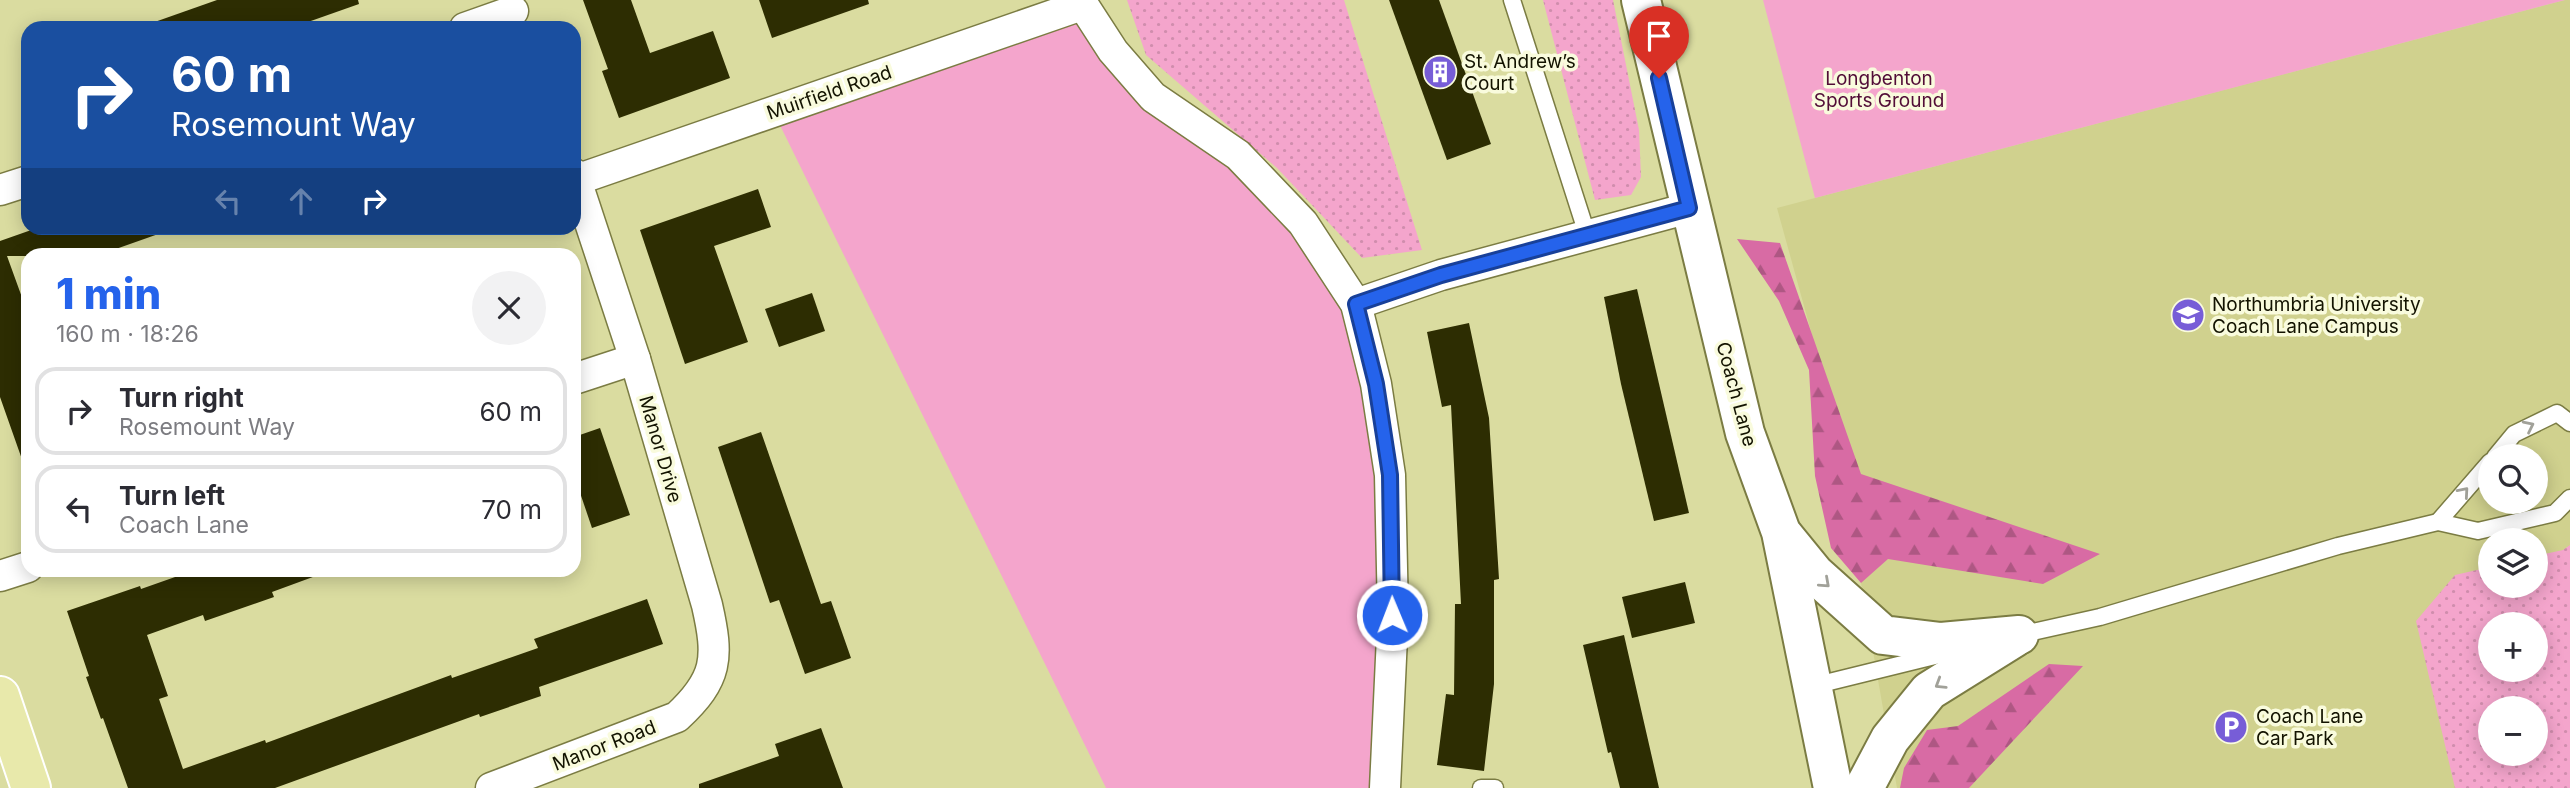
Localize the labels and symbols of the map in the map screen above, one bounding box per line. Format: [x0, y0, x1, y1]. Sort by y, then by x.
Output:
pin [1629, 6, 1689, 78]
place label: St. Andrew’s Court [1464, 50, 1576, 95]
building icon: St. Andrew’s Court [1421, 53, 1459, 91]
street label: Muirfield Road [764, 60, 895, 125]
park label: Longbenton Sports Ground [1814, 67, 1944, 112]
place label: Northumbria University Coach Lane Campus [2212, 293, 2421, 338]
school or university icon: Northumbria University Coach Lane Campus [2169, 296, 2207, 334]
street label: Coach Lane [1712, 339, 1762, 449]
street label: Manor Drive [634, 393, 687, 505]
one-way arrow [2522, 421, 2534, 435]
one-way arrow [2456, 488, 2468, 501]
one-way arrow [1817, 575, 1830, 587]
position arrow [1355, 578, 1429, 652]
one-way arrow [1935, 676, 1948, 689]
place label: Coach Lane Car Park [2256, 705, 2363, 750]
parking icon: Coach Lane Car Park [2212, 708, 2250, 746]
street label: Manor Road [549, 715, 659, 776]

